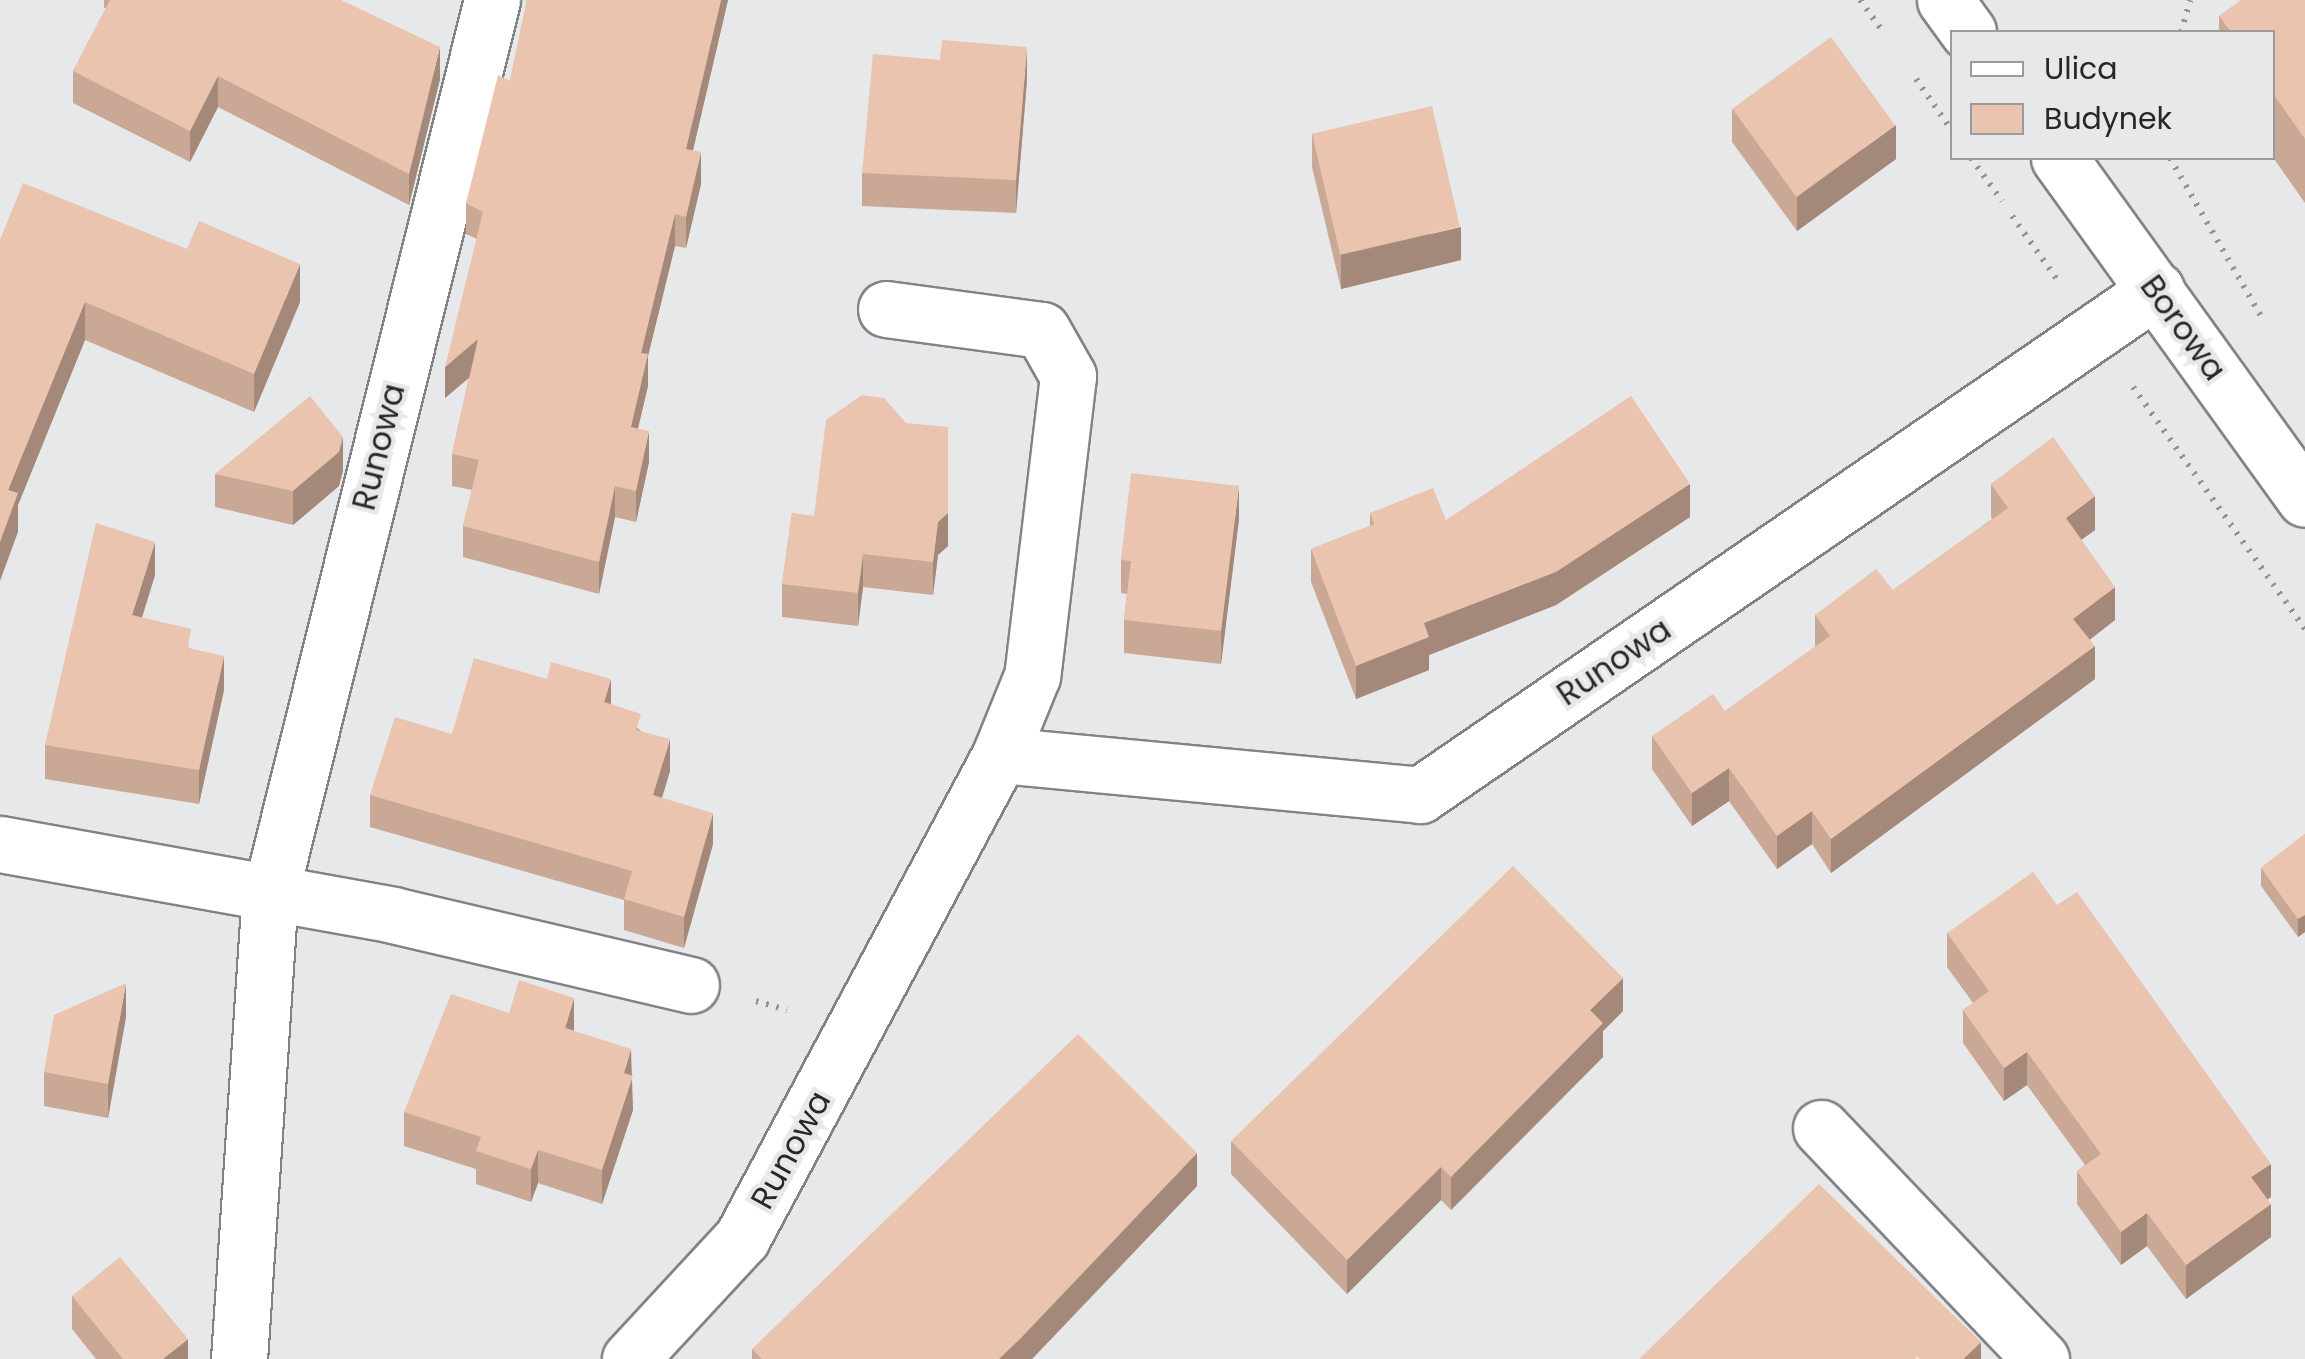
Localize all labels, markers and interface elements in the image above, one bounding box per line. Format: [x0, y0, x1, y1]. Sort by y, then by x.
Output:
legend [1950, 30, 2275, 160]
text: Ulica [2044, 47, 2118, 90]
text: Budynek [2044, 97, 2172, 140]
street label: Borowa [2132, 268, 2234, 388]
street label: Runowa [345, 380, 413, 514]
street label: Runowa [1550, 610, 1678, 714]
street label: Runowa [743, 1084, 839, 1216]

